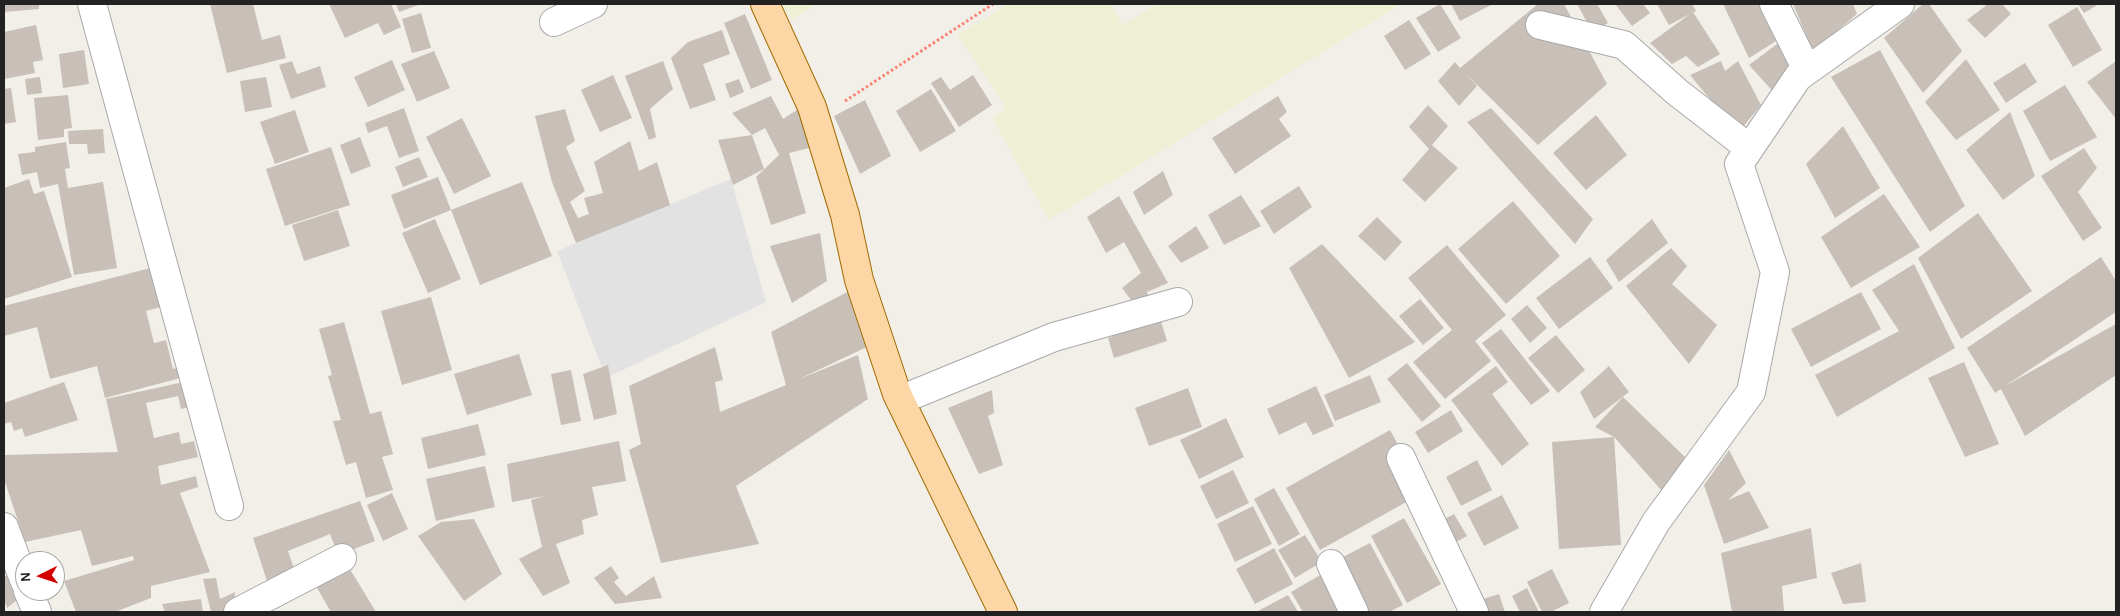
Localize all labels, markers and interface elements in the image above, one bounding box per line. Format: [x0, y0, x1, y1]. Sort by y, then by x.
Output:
north arrow [15, 551, 65, 601]
text: N [19, 572, 33, 582]

